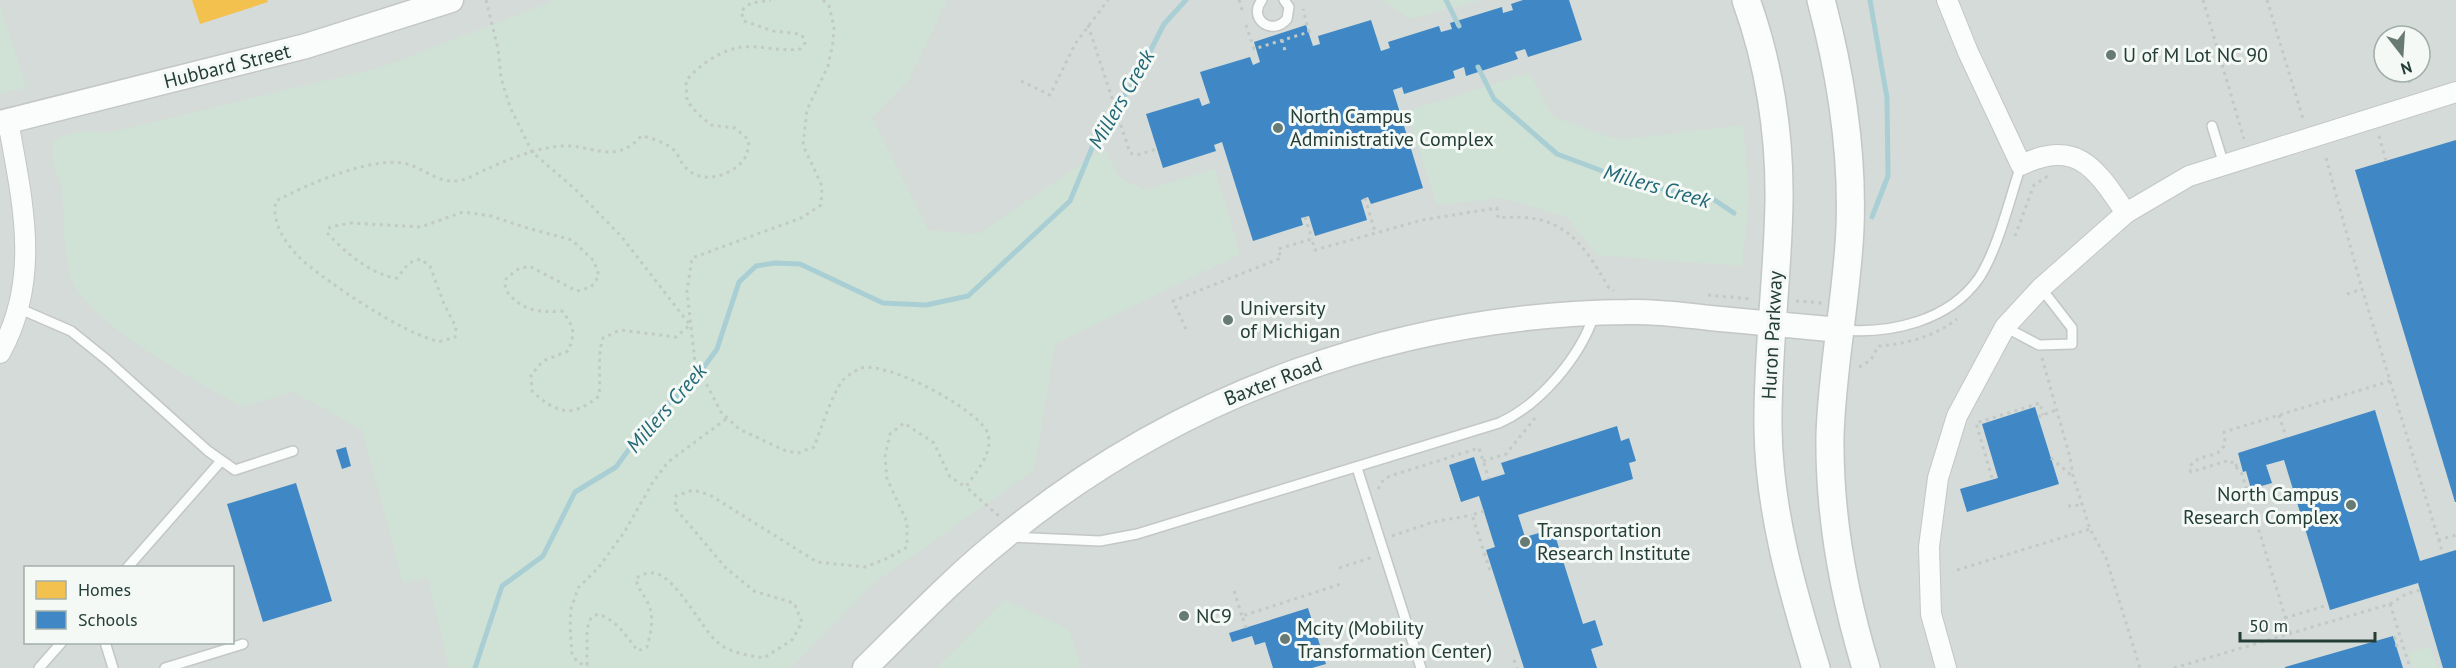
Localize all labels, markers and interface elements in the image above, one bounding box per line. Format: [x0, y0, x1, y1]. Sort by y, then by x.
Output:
north arrow [2372, 24, 2432, 84]
street label: Hubbard Street [161, 38, 293, 94]
place label: U of M Lot NC 90 [2123, 42, 2268, 68]
water label: Millers Creek [1082, 43, 1161, 153]
marker: U of M Lot NC 90 [2104, 48, 2118, 62]
text: N [2398, 57, 2414, 79]
place label: North Campus Administrative Complex [1290, 103, 1494, 152]
marker: North Campus Administrative Complex [1271, 121, 1285, 135]
water label: Millers Creek [1601, 158, 1715, 215]
street label: Huron Parkway [1756, 269, 1788, 400]
place label: University of Michigan [1240, 295, 1340, 344]
marker: University of Michigan [1221, 313, 1235, 327]
street label: Baxter Road [1220, 350, 1326, 412]
water label: Millers Creek [620, 357, 713, 458]
place label: North Campus Research Complex [2183, 481, 2339, 530]
marker: North Campus Research Complex [2344, 498, 2358, 512]
place label: Transportation Research Institute [1537, 517, 1690, 566]
marker: Transportation Research Institute [1518, 535, 1532, 549]
legend [24, 566, 234, 644]
text: Homes [78, 578, 131, 601]
place label: NC9 [1196, 603, 1232, 629]
scale bar [2240, 605, 2375, 643]
text: Schools [78, 608, 138, 631]
marker: NC9 [1177, 609, 1191, 623]
text: 50 m [2249, 614, 2288, 637]
place label: Mcity (Mobility Transformation Center) [1297, 615, 1492, 664]
marker: Mcity (Mobility Transformation Center) [1278, 632, 1292, 646]

